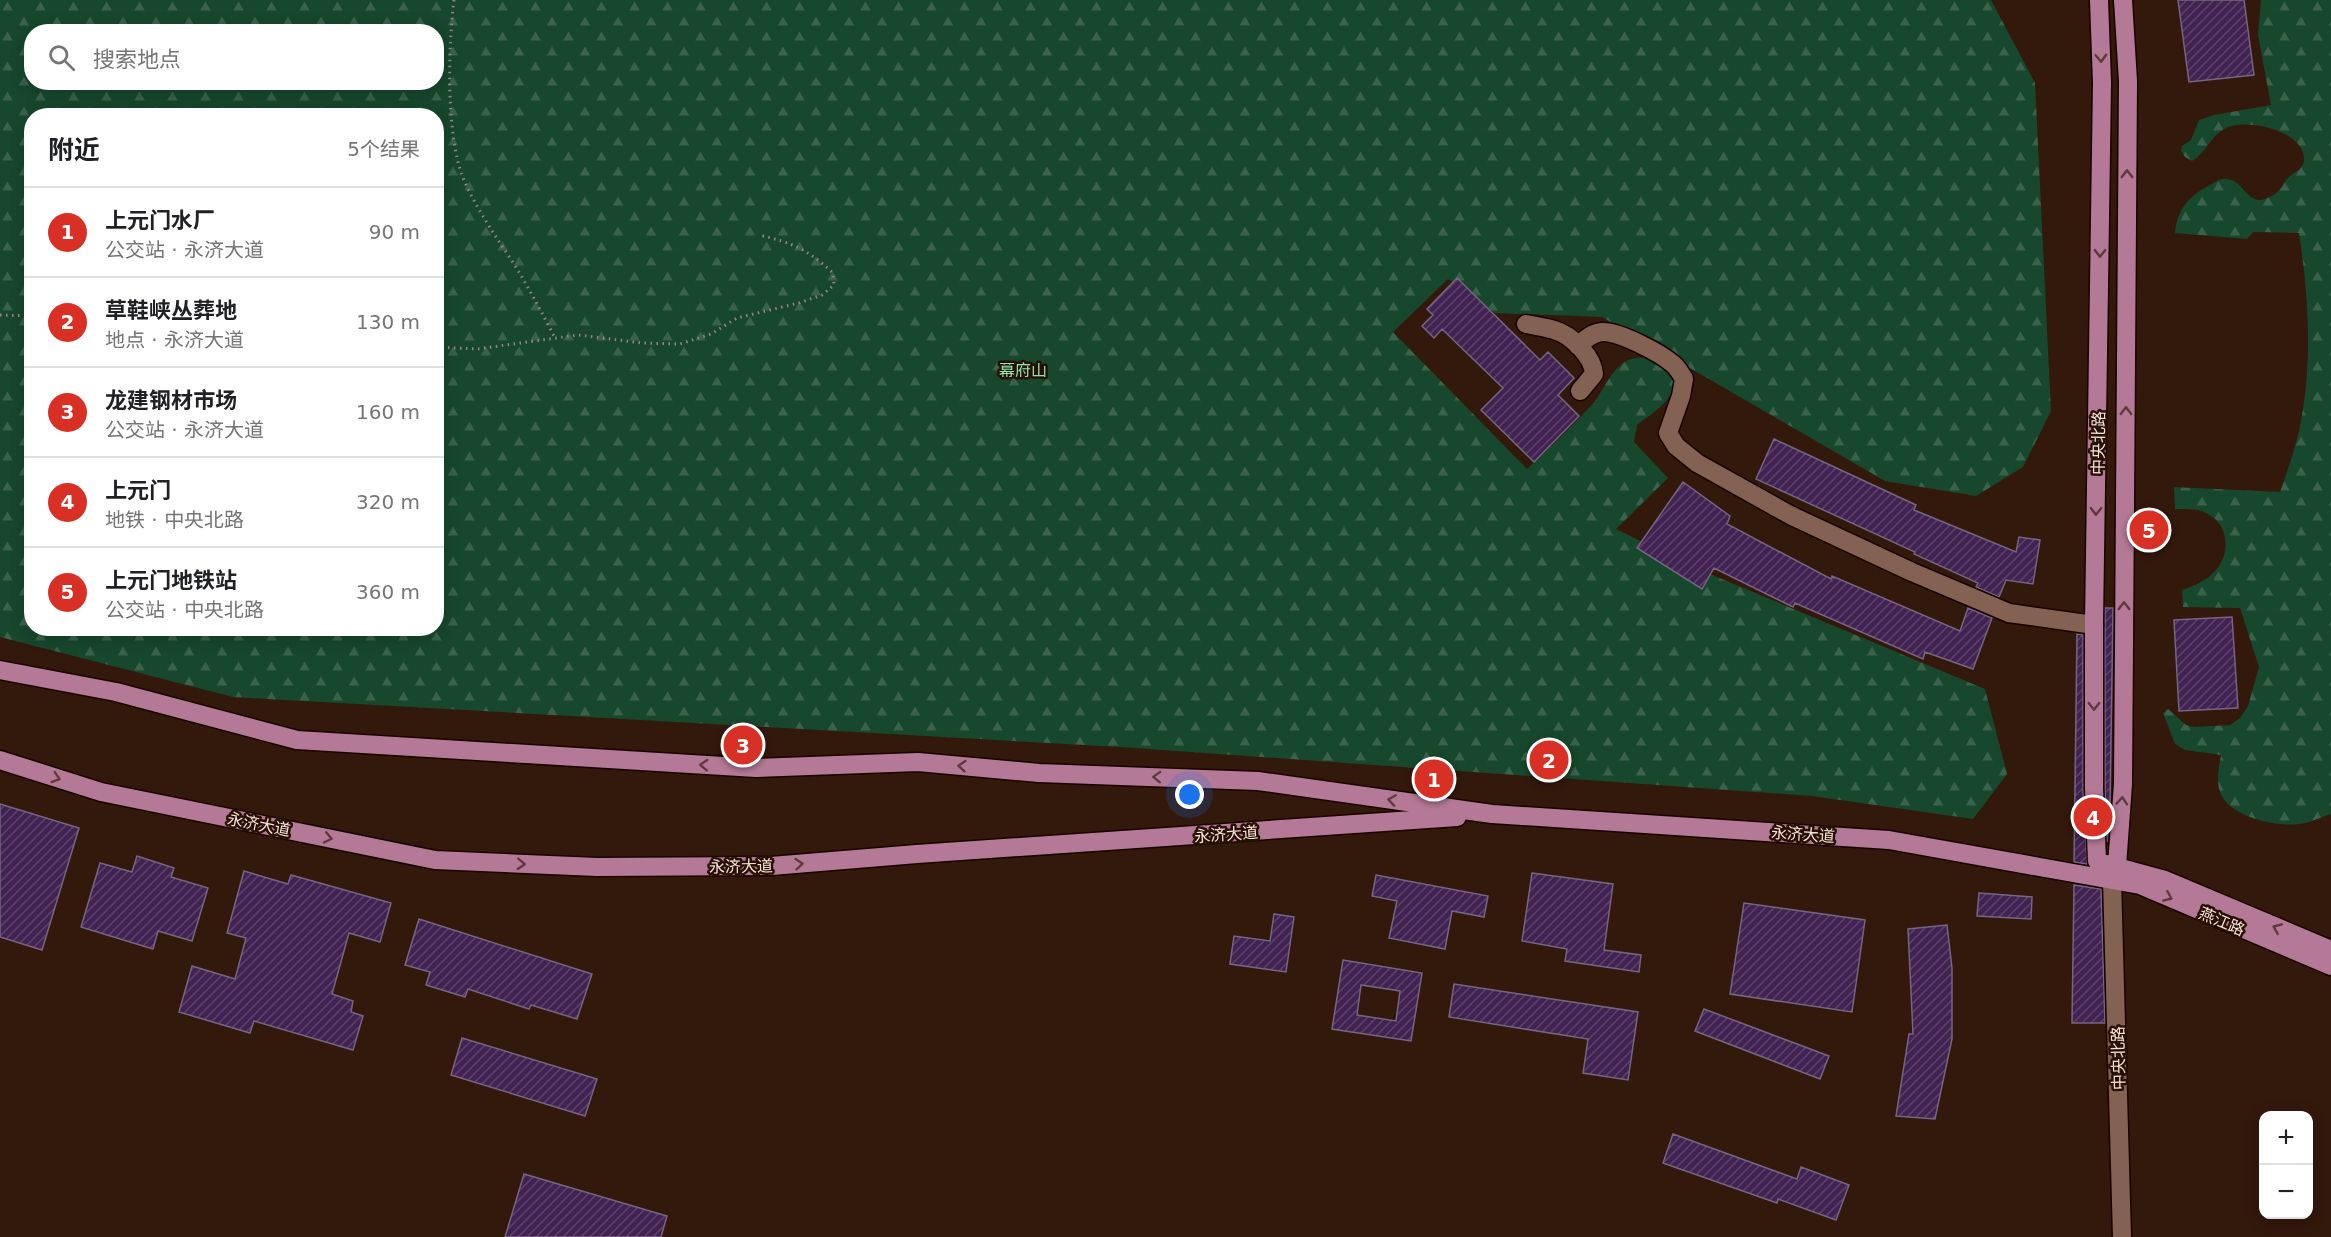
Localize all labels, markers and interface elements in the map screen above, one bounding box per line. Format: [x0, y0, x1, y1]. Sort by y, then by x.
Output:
search box [24, 24, 444, 90]
icon: search [45, 41, 78, 74]
text: 搜索地点 [93, 47, 181, 72]
one-way arrow [2095, 54, 2108, 63]
text: 附近 [48, 135, 100, 165]
text: 5个结果 [347, 137, 420, 161]
one-way arrow [2121, 170, 2133, 179]
text: 上元门水厂 [105, 208, 215, 233]
text: 1 [61, 220, 74, 244]
text: 90 m [369, 220, 420, 244]
text: 公交站 · 永济大道 [105, 238, 264, 262]
one-way arrow [2094, 249, 2107, 258]
text: 草鞋峡丛葬地 [105, 298, 237, 323]
text: 2 [61, 310, 74, 334]
text: 130 m [356, 310, 420, 334]
text: 地点 · 永济大道 [105, 328, 244, 352]
park label: 幕府山 [999, 361, 1047, 380]
text: 龙建钢材市场 [105, 388, 237, 413]
text: 3 [61, 400, 74, 424]
text: 160 m [356, 400, 420, 424]
one-way arrow [2119, 407, 2132, 416]
street label: 中央北路 [2088, 411, 2109, 475]
text: 公交站 · 永济大道 [105, 418, 264, 442]
text: 上元门 [105, 478, 171, 503]
text: 4 [61, 490, 74, 514]
text: 320 m [356, 490, 420, 514]
one-way arrow [2090, 507, 2103, 516]
text: 地铁 · 中央北路 [105, 508, 244, 532]
pin: 5 [2130, 508, 2168, 552]
text: 上元门地铁站 [105, 568, 237, 593]
text: 5 [61, 580, 74, 604]
text: 360 m [356, 580, 420, 604]
text: 公交站 · 中央北路 [105, 598, 264, 622]
one-way arrow [2118, 602, 2130, 611]
one-way arrow [2088, 702, 2100, 711]
pin: 3 [724, 722, 762, 768]
pin: 2 [1530, 738, 1568, 783]
pin: 1 [1414, 756, 1454, 802]
one-way arrow [700, 758, 709, 771]
one-way arrow [957, 760, 966, 773]
one-way arrow [50, 770, 61, 783]
one-way arrow [1152, 771, 1161, 784]
your location [1175, 780, 1204, 809]
pin: 4 [2074, 794, 2112, 840]
one-way arrow [1388, 795, 1397, 807]
one-way arrow [2115, 797, 2128, 806]
street label: 永济大道 [226, 809, 292, 840]
street label: 永济大道 [1193, 823, 1259, 846]
street label: 永济大道 [1770, 823, 1836, 846]
one-way arrow [323, 831, 333, 844]
street label: 永济大道 [709, 856, 773, 877]
one-way arrow [516, 857, 525, 870]
one-way arrow [795, 858, 804, 871]
one-way arrow [2161, 890, 2172, 902]
street label: 燕江路 [2196, 903, 2248, 940]
one-way arrow [2272, 923, 2283, 935]
street label: 中央北路 [2108, 1026, 2129, 1090]
map controls [2259, 1111, 2313, 1219]
button: + [2259, 1111, 2313, 1165]
button: − [2259, 1165, 2313, 1219]

